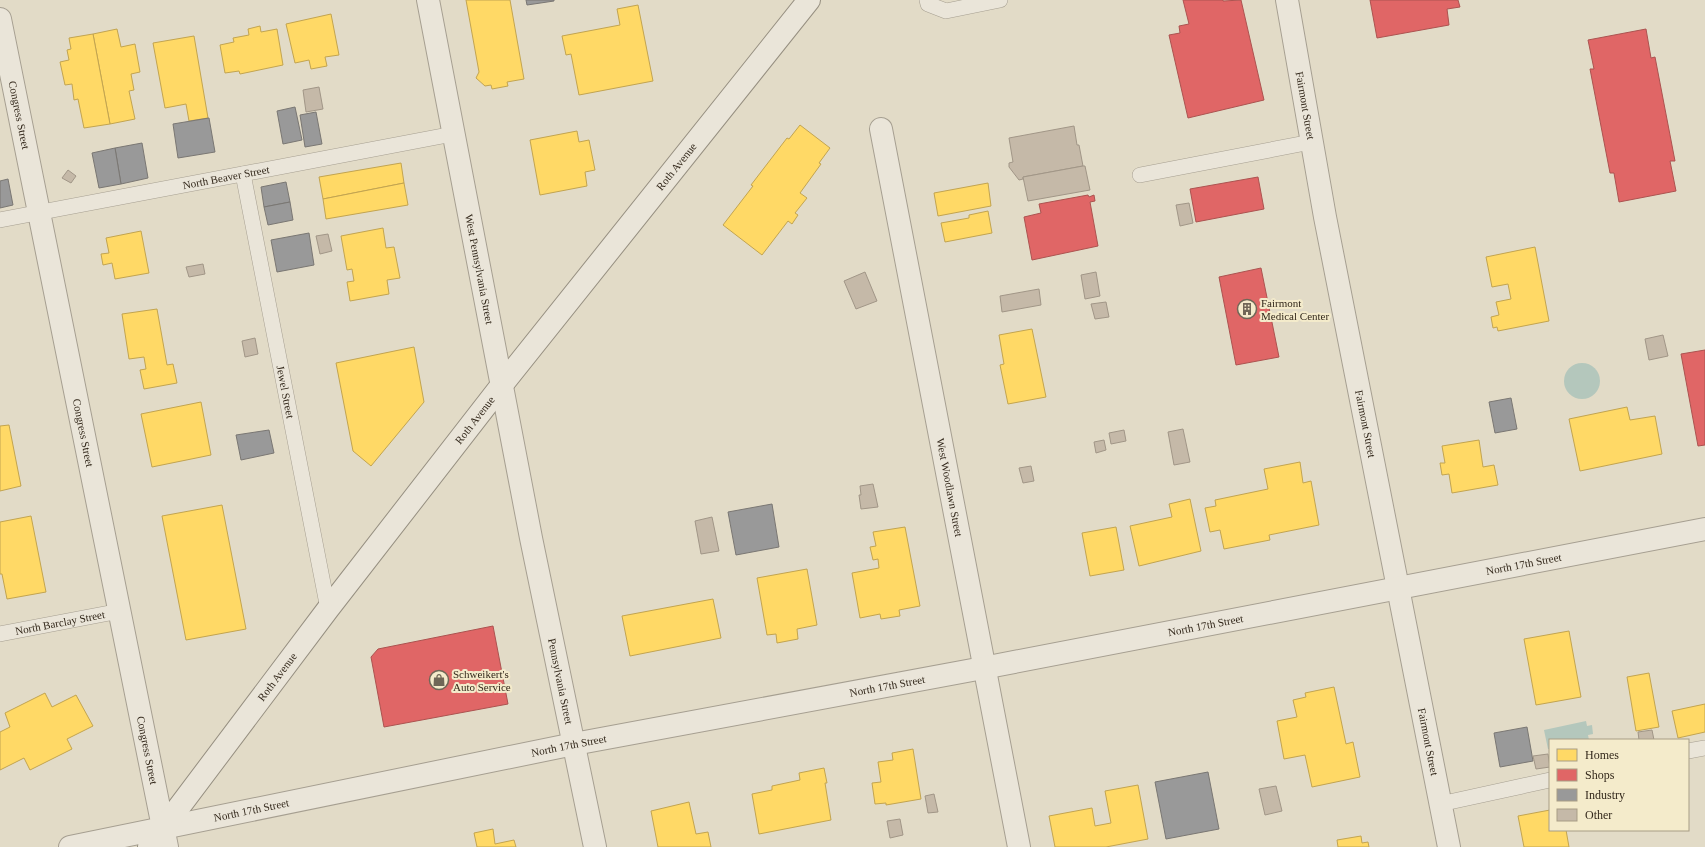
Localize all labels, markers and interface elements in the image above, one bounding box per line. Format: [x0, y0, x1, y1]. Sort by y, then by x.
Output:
street label: Fairmont Street [1294, 70, 1317, 140]
street label: Congress Street [7, 80, 32, 150]
street label: Roth Avenue [654, 140, 699, 192]
street label: North Beaver Street [182, 163, 270, 191]
street label: West Pennsylvania Street [463, 213, 496, 325]
place label: Fairmont Medical Center [1261, 297, 1329, 322]
building icon: Fairmont Medical Center [1236, 298, 1258, 320]
street label: Jewel Street [275, 364, 297, 419]
street label: Fairmont Street [1353, 389, 1378, 459]
street label: Roth Avenue [452, 394, 497, 446]
street label: Congress Street [71, 397, 96, 468]
street label: West Woodlawn Street [935, 437, 965, 538]
street label: North 17th Street [1485, 551, 1562, 577]
street label: North Barclay Street [14, 608, 106, 637]
street label: North 17th Street [1167, 612, 1244, 638]
street label: Pennsylvania Street [546, 637, 575, 725]
street label: Roth Avenue [255, 650, 299, 703]
place label: Schweikert's Auto Service [453, 668, 511, 693]
shop icon: Schweikert's Auto Service [428, 669, 450, 691]
street label: North 17th Street [849, 673, 926, 699]
street label: Fairmont Street [1416, 707, 1441, 777]
street label: Congress Street [135, 715, 160, 785]
street label: North 17th Street [530, 732, 607, 759]
legend [1549, 739, 1689, 831]
text: Homes [1585, 748, 1619, 762]
text: Shops [1585, 768, 1615, 782]
text: Industry [1585, 788, 1625, 802]
street label: North 17th Street [213, 796, 290, 823]
text: Other [1585, 808, 1612, 822]

